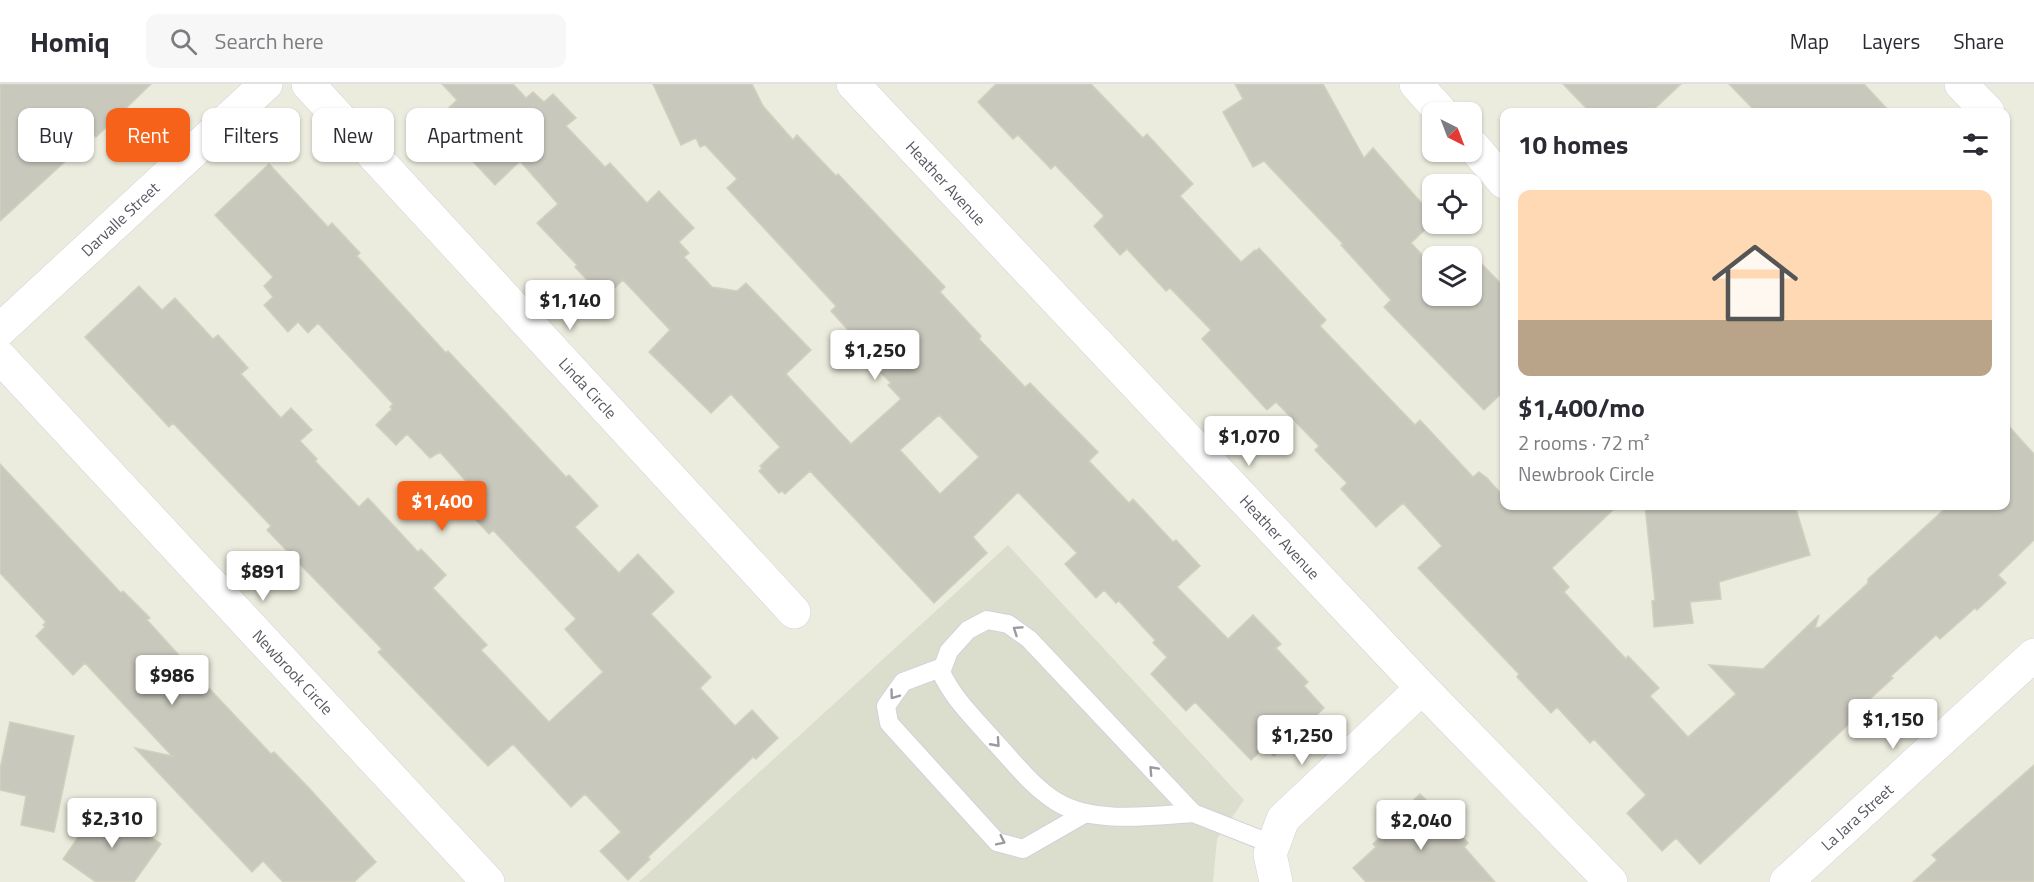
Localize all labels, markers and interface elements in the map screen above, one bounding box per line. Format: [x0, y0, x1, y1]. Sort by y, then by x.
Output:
search box [146, 14, 566, 68]
text: Homiq [30, 20, 110, 63]
text: Search here [215, 24, 324, 58]
icon: search [167, 25, 200, 58]
text: Map [1790, 25, 1829, 57]
text: Layers [1862, 25, 1920, 57]
text: Share [1953, 25, 2004, 57]
north arrow [1422, 102, 1482, 162]
map controls [1422, 102, 1482, 306]
chip: Buy [18, 108, 94, 162]
chip: Rent [106, 108, 190, 162]
chip: Filters [202, 108, 300, 162]
chip: New [312, 108, 394, 162]
chip: Apartment [406, 108, 544, 162]
text: 10 homes [1518, 125, 1628, 164]
icon: filters [1959, 128, 1992, 161]
street label: Heather Avenue [900, 135, 992, 231]
button: locate [1422, 174, 1482, 234]
street label: Darvalle Street [75, 176, 165, 262]
icon: home [1701, 229, 1809, 337]
button: layers [1422, 246, 1482, 306]
pin: $1,140 [521, 280, 619, 331]
text: $1,140 [539, 284, 601, 315]
pin: $1,250 [826, 330, 924, 381]
text: $1,250 [844, 334, 906, 365]
street label: Linda Circle [553, 352, 623, 424]
text: $1,400/mo [1518, 388, 1645, 427]
pin: $1,070 [1200, 416, 1298, 467]
text: $1,070 [1218, 420, 1280, 451]
text: 2 rooms · 72 m² [1518, 427, 1650, 458]
text: Newbrook Circle [1518, 458, 1654, 489]
pin: $1,400 [393, 481, 491, 532]
text: $1,400 [411, 485, 473, 516]
street label: Heather Avenue [1234, 489, 1326, 585]
pin: $891 [227, 551, 299, 602]
text: $891 [241, 555, 285, 586]
street label: Newbrook Circle [247, 624, 339, 720]
one-way arrow [1013, 626, 1024, 637]
pin: $986 [136, 655, 208, 706]
text: $986 [150, 659, 194, 690]
one-way arrow [890, 688, 901, 699]
pin: $1,150 [1844, 699, 1942, 750]
text: $1,150 [1862, 703, 1924, 734]
pin: $1,250 [1253, 715, 1351, 766]
text: $1,250 [1271, 719, 1333, 750]
one-way arrow [989, 736, 1000, 746]
one-way arrow [1149, 766, 1160, 777]
street label: La Jara Street [1815, 778, 1899, 856]
pin: $2,310 [63, 798, 161, 849]
pin: $2,040 [1372, 800, 1470, 851]
text: $2,310 [81, 802, 143, 833]
text: $2,040 [1390, 804, 1452, 835]
one-way arrow [995, 833, 1006, 845]

